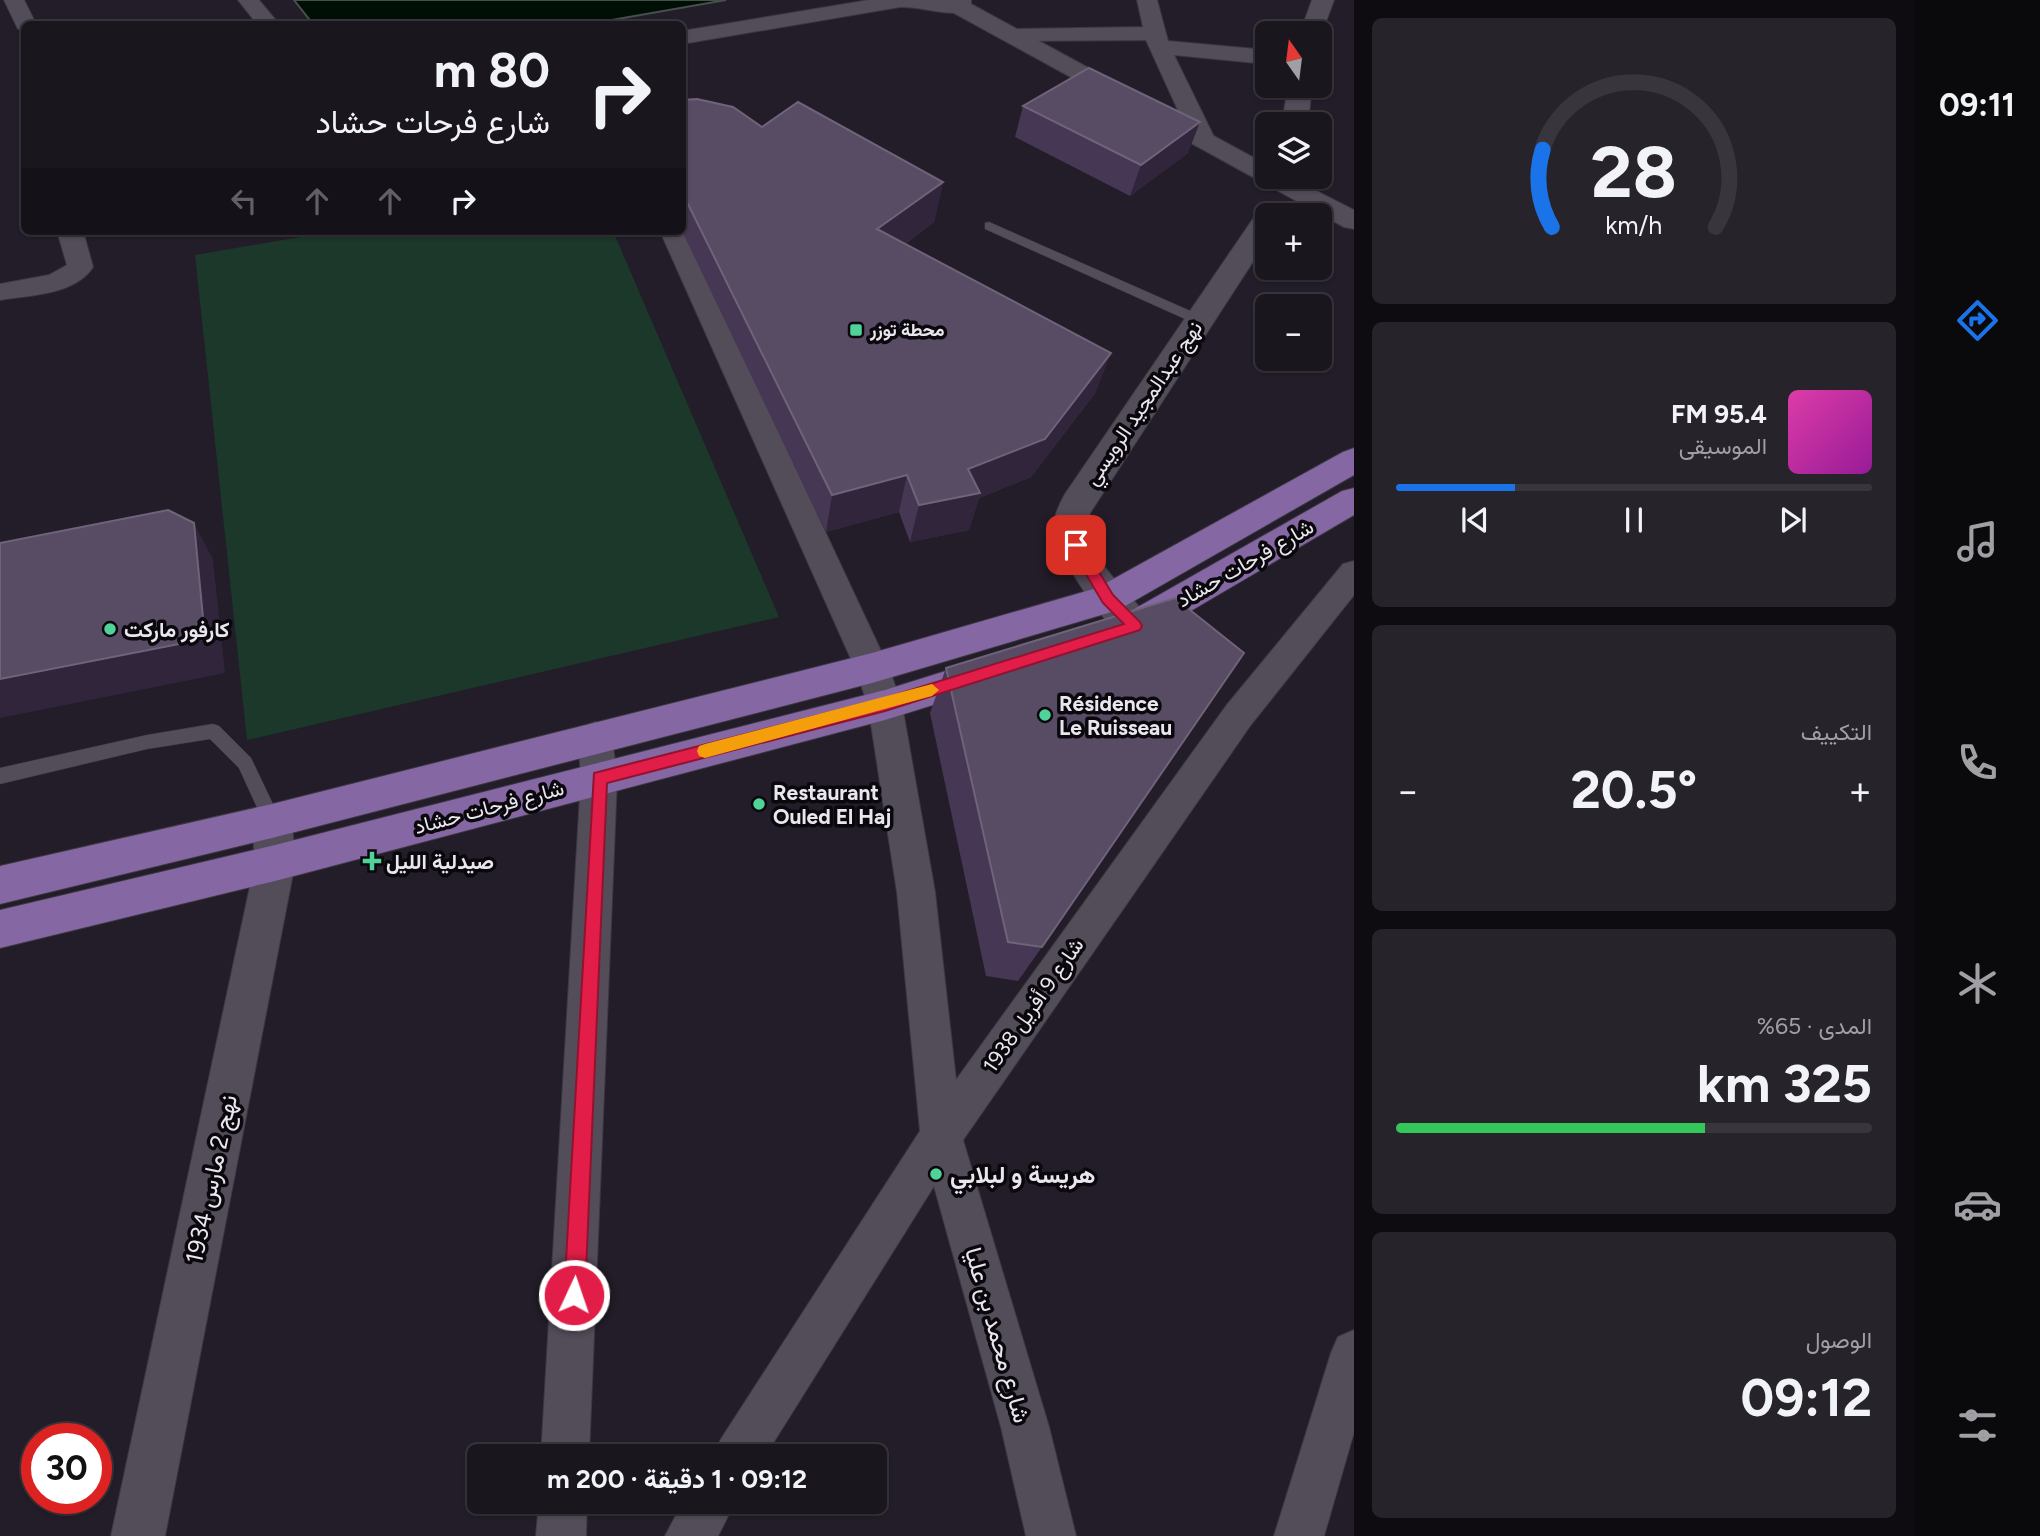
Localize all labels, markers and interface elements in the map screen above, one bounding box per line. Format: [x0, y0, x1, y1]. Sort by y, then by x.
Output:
north arrow [1255, 21, 1332, 98]
map controls [1255, 21, 1332, 371]
text: 80 m [434, 40, 550, 99]
icon: right [574, 49, 665, 140]
text: 09:11 [1939, 86, 2015, 124]
text: شارع فرحات حشاد [315, 103, 550, 141]
button: layers [1255, 112, 1332, 189]
text: 28 [1591, 128, 1677, 215]
icon: left [225, 182, 263, 220]
icon: ahead [298, 182, 336, 220]
icon: ahead [371, 182, 409, 220]
icon: right [444, 182, 482, 220]
button: + [1255, 203, 1332, 280]
text: km/h [1605, 210, 1663, 240]
button: − [1255, 294, 1332, 371]
icon: directions [1953, 296, 2002, 345]
street label: نهج عبدالمجيد الرويسي [1079, 316, 1211, 493]
place label: محطة توزر [869, 319, 945, 341]
marker: محطة توزر [848, 322, 864, 338]
text: 95.4 FM [1671, 398, 1767, 430]
text: الموسيقى [1679, 432, 1767, 460]
icon: previous [1456, 501, 1494, 539]
icon: pause [1615, 501, 1653, 539]
icon: next [1774, 501, 1812, 539]
street label: شارع فرحات حشاد [1172, 514, 1319, 614]
pin [1046, 515, 1106, 575]
icon: music [1953, 517, 2002, 566]
icon: arrive [1057, 526, 1095, 564]
place label: كارفور ماركت [124, 617, 229, 643]
marker: كارفور ماركت [102, 621, 118, 637]
place label: Résidence Le Ruisseau [1059, 691, 1172, 740]
marker: Résidence Le Ruisseau [1037, 707, 1053, 723]
text: التكييف [1801, 718, 1872, 746]
icon: phone [1953, 738, 2002, 787]
text: 20.5° [1571, 759, 1697, 821]
text: − [1396, 768, 1420, 814]
text: + [1848, 768, 1872, 814]
street label: شارع فرحات حشاد [411, 775, 567, 841]
place label: Restaurant Ouled El Haj [773, 780, 891, 829]
marker: Restaurant Ouled El Haj [751, 796, 767, 812]
place label: صيدلية الليل [386, 849, 494, 874]
marker: صيدلية الليل [364, 853, 380, 869]
street label: شارع 9 أفريل 1938 [977, 933, 1090, 1078]
icon: climate [1953, 959, 2002, 1008]
text: المدى · 65% [1757, 1012, 1872, 1040]
text: 325 km [1697, 1053, 1872, 1115]
street label: نهج 2 مارس 1934 [179, 1092, 246, 1267]
place label: هريسة و لبلابي [950, 1160, 1095, 1195]
marker: هريسة و لبلابي [928, 1166, 944, 1182]
icon: car [1953, 1180, 2002, 1229]
street label: شارع محمد بن عليا [957, 1244, 1037, 1427]
position arrow [537, 1258, 611, 1332]
text: الوصول [1806, 1326, 1872, 1354]
text: 09:12 [1740, 1367, 1872, 1429]
icon: filters [1953, 1401, 2002, 1450]
speed limit sign: 30 [21, 1423, 112, 1514]
text: 09:12 · 1 دقيقة · 200 m [547, 1463, 807, 1495]

